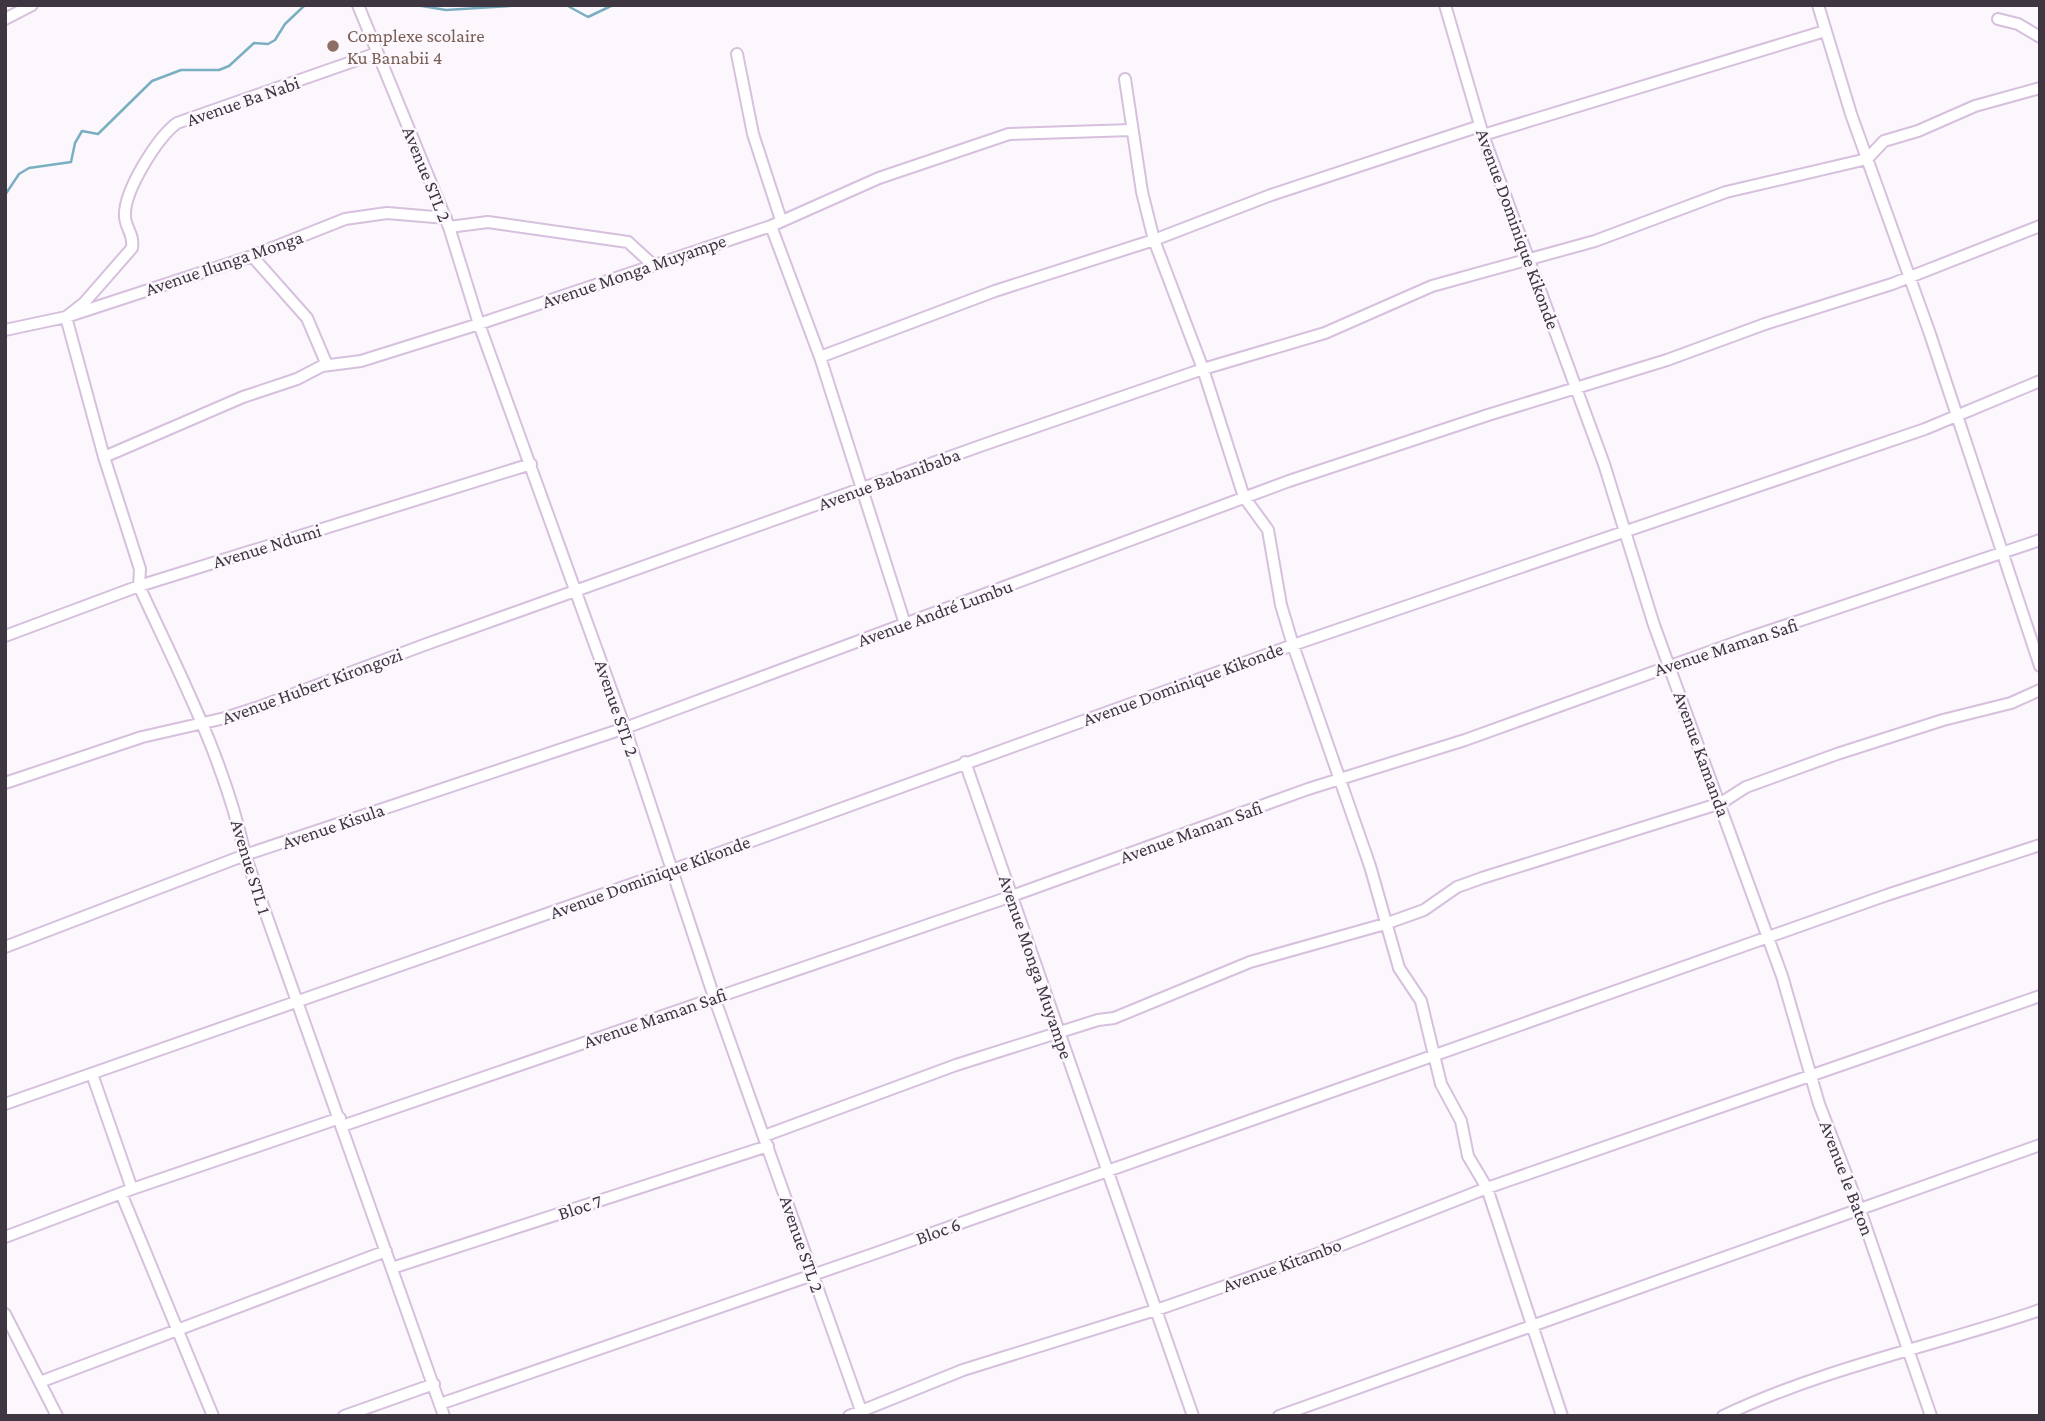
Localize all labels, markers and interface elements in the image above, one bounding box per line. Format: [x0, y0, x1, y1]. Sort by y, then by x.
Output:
place label: Complexe scolaire Ku Banabii 4 [347, 25, 485, 68]
marker: Complexe scolaire Ku Banabii 4 [325, 38, 341, 54]
street label: Avenue Ba Nabi [184, 72, 302, 130]
street label: Avenue STL 2 [398, 123, 456, 225]
street label: Avenue Dominique Kikonde [1472, 126, 1564, 332]
street label: Avenue Ilunga Monga [142, 226, 306, 300]
street label: Avenue Monga Muyampe [539, 230, 729, 312]
street label: Avenue Babanibaba [815, 443, 963, 514]
street label: Avenue Ndumi [210, 520, 324, 572]
street label: Avenue André Lumbu [855, 575, 1015, 651]
street label: Avenue Maman Safi [1652, 614, 1800, 680]
street label: Avenue Dominique Kikonde [1080, 638, 1286, 730]
street label: Avenue Hubert Kirongozi [219, 644, 405, 728]
street label: Avenue STL 2 [591, 657, 643, 759]
street label: Avenue Kamanda [1670, 688, 1735, 820]
street label: Avenue Maman Safi [1117, 797, 1265, 867]
street label: Avenue Kisula [279, 799, 387, 853]
street label: Avenue STL 1 [227, 817, 275, 917]
street label: Avenue Dominique Kikonde [547, 831, 753, 923]
street label: Avenue Monga Muyampe [995, 872, 1077, 1062]
street label: Avenue Maman Safi [581, 984, 729, 1052]
street label: Avenue le Baton [1815, 1118, 1879, 1238]
street label: Bloc 7 [555, 1190, 605, 1224]
street label: Avenue STL 2 [776, 1193, 828, 1295]
street label: Bloc 6 [913, 1213, 963, 1249]
street label: Avenue Kitambo [1220, 1234, 1344, 1296]

